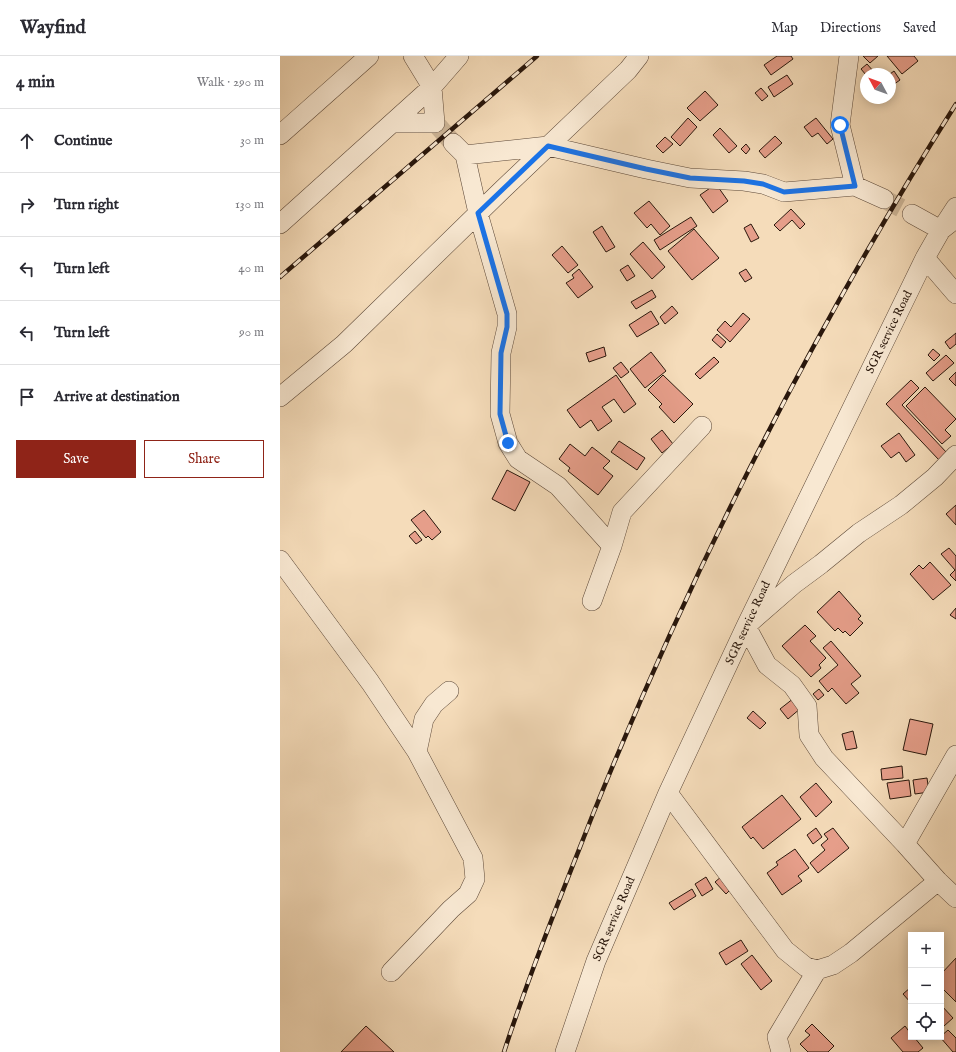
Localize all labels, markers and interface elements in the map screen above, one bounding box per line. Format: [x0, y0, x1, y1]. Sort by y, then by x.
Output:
text: Wayfind [20, 16, 86, 40]
text: Map [771, 19, 798, 37]
text: Directions [820, 19, 881, 37]
text: Saved [903, 19, 936, 37]
north arrow [860, 68, 896, 104]
text: 4 min [16, 72, 55, 93]
text: Walk · 290 m [197, 74, 264, 91]
route start [831, 116, 849, 134]
icon: ahead [16, 130, 38, 152]
text: Continue [54, 131, 112, 150]
text: 30 m [240, 132, 264, 149]
icon: right [16, 194, 38, 216]
text: Turn right [54, 195, 119, 214]
text: 130 m [235, 196, 264, 213]
icon: left [16, 258, 38, 280]
text: Turn left [54, 259, 110, 278]
text: 40 m [238, 260, 264, 277]
street label: SGR service Road [862, 288, 916, 376]
icon: left [16, 322, 38, 344]
text: Turn left [54, 323, 110, 342]
text: 90 m [239, 324, 264, 341]
icon: arrive [16, 386, 38, 408]
text: Arrive at destination [54, 387, 180, 406]
route end [499, 434, 517, 452]
button: Save [16, 440, 136, 478]
button: Share [144, 440, 264, 478]
street label: SGR service Road [722, 578, 774, 667]
street label: SGR service Road [589, 874, 639, 964]
map controls [908, 932, 944, 1040]
button: + [908, 932, 944, 968]
button: − [908, 968, 944, 1004]
button: locate [908, 1004, 944, 1040]

